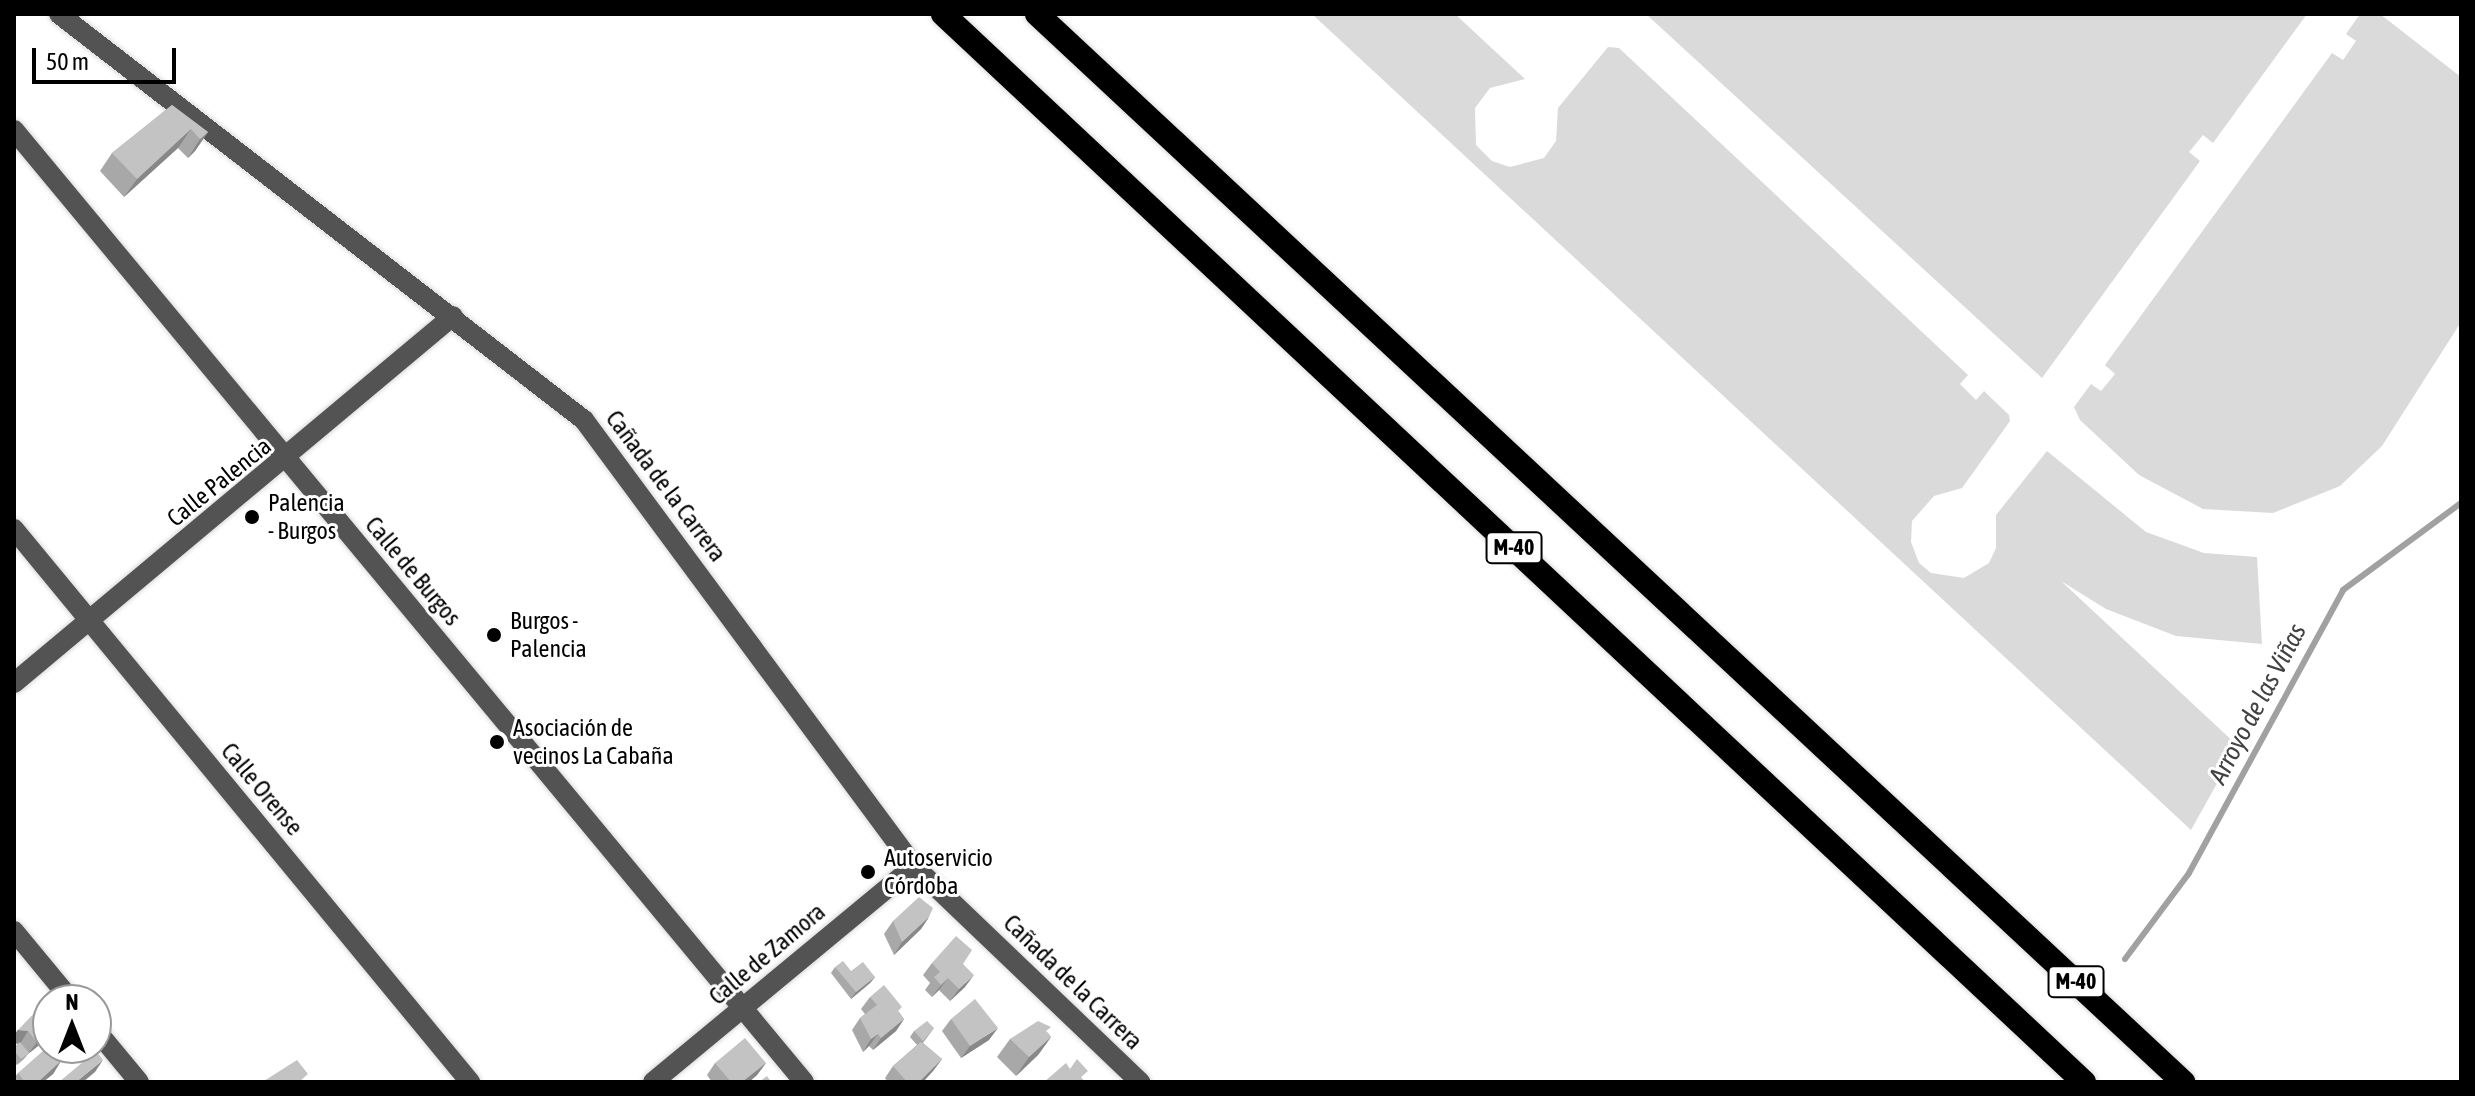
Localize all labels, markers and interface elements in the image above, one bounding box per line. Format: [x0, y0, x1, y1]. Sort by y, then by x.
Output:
scale bar [36, 32, 180, 82]
text: 50 m [46, 48, 89, 75]
street label: Cañada de la Carrera [600, 405, 732, 567]
street label: Calle Palencia [161, 431, 277, 533]
place label: Palencia - Burgos [268, 489, 345, 545]
marker: Palencia - Burgos [243, 508, 261, 526]
street label: Calle de Burgos [359, 511, 467, 631]
road number: M-40 [1484, 530, 1544, 566]
place label: Burgos - Palencia [510, 607, 587, 663]
water label: Arroyo de las Viñas [2203, 618, 2313, 790]
marker: Burgos - Palencia [485, 626, 503, 644]
place label: Asociación de vecinos La Cabaña [513, 714, 674, 770]
marker: Asociación de vecinos La Cabaña [488, 733, 506, 751]
street label: Calle Orense [215, 737, 309, 841]
place label: Autoservicio Córdoba [884, 844, 993, 900]
marker: Autoservicio Córdoba [859, 863, 877, 881]
street label: Calle de Zamora [703, 897, 831, 1011]
street label: Cañada de la Carrera [998, 909, 1148, 1055]
road number: M-40 [2046, 964, 2106, 1000]
north arrow [32, 984, 112, 1064]
text: N [66, 989, 78, 1015]

